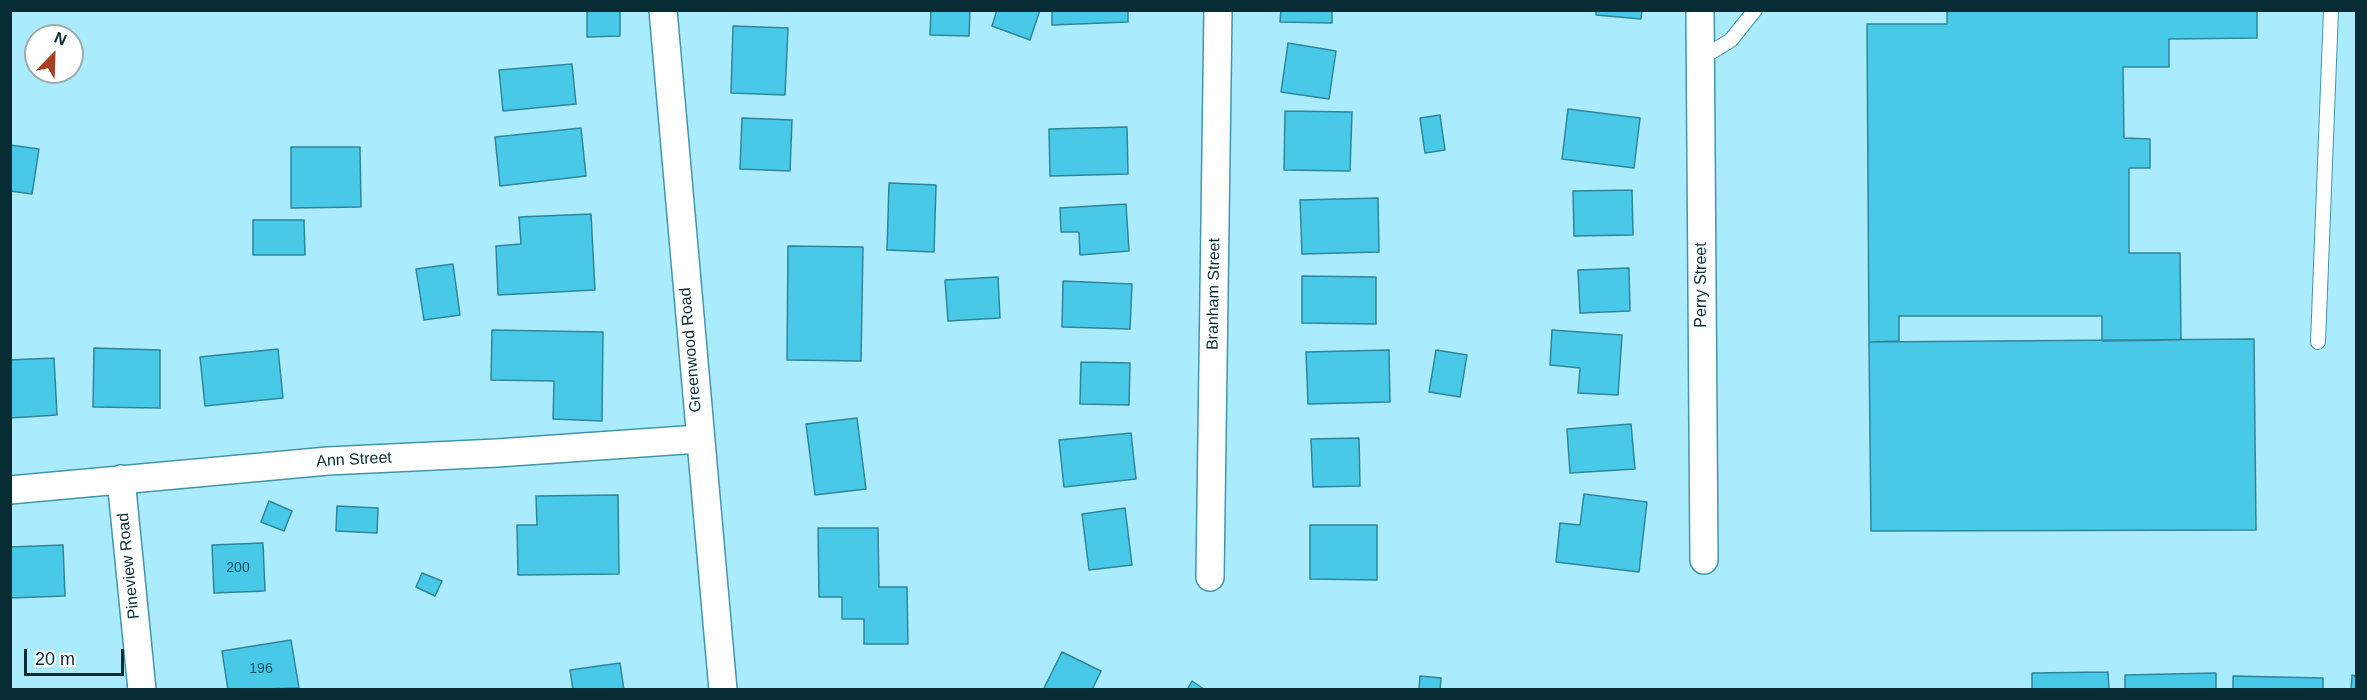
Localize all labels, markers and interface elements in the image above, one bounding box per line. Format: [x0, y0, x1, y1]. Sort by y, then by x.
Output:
north arrow [24, 24, 84, 84]
text: N [52, 29, 69, 49]
street label: Branham Street [1203, 238, 1225, 350]
street label: Perry Street [1692, 242, 1712, 328]
street label: Greenwood Road [676, 287, 706, 413]
street label: Ann Street [316, 448, 392, 472]
street label: Pineview Road [114, 512, 144, 620]
house number: 200 [226, 560, 250, 576]
scale bar [27, 637, 128, 675]
text: 20 m [35, 649, 75, 669]
house number: 196 [249, 661, 273, 677]

